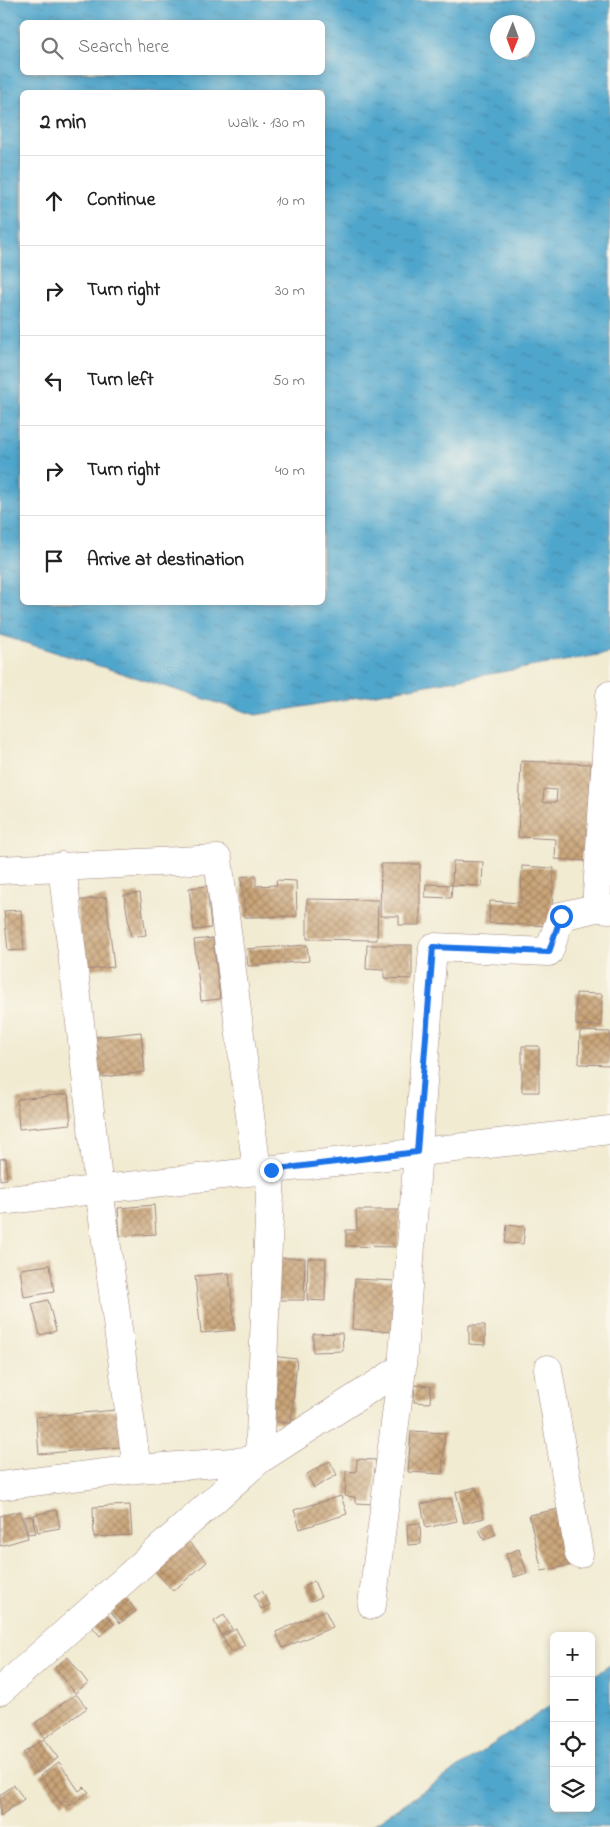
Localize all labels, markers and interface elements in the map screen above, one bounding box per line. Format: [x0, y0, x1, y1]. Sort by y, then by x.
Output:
north arrow [490, 15, 535, 60]
search box [20, 20, 325, 75]
icon: search [38, 34, 66, 62]
text: Search here [78, 34, 169, 61]
text: 2 min [40, 108, 86, 138]
text: Walk · 130 m [228, 111, 305, 135]
icon: ahead [40, 187, 68, 215]
text: Continue [87, 187, 155, 214]
text: 10 m [277, 189, 305, 213]
icon: right [40, 277, 68, 305]
text: Turn right [87, 277, 160, 304]
text: 30 m [275, 279, 305, 303]
icon: left [40, 367, 68, 395]
text: Turn left [87, 367, 154, 394]
text: 50 m [273, 369, 305, 393]
icon: right [40, 457, 68, 485]
text: Turn right [87, 457, 160, 484]
text: 40 m [275, 459, 305, 483]
icon: arrive [40, 547, 68, 575]
text: Arrive at destination [87, 547, 244, 574]
route start [550, 905, 573, 928]
route end [260, 1159, 283, 1182]
map controls [550, 1632, 595, 1812]
button: + [550, 1632, 595, 1677]
button: − [550, 1677, 595, 1722]
button: locate [550, 1722, 595, 1767]
button: layers [550, 1767, 595, 1812]

